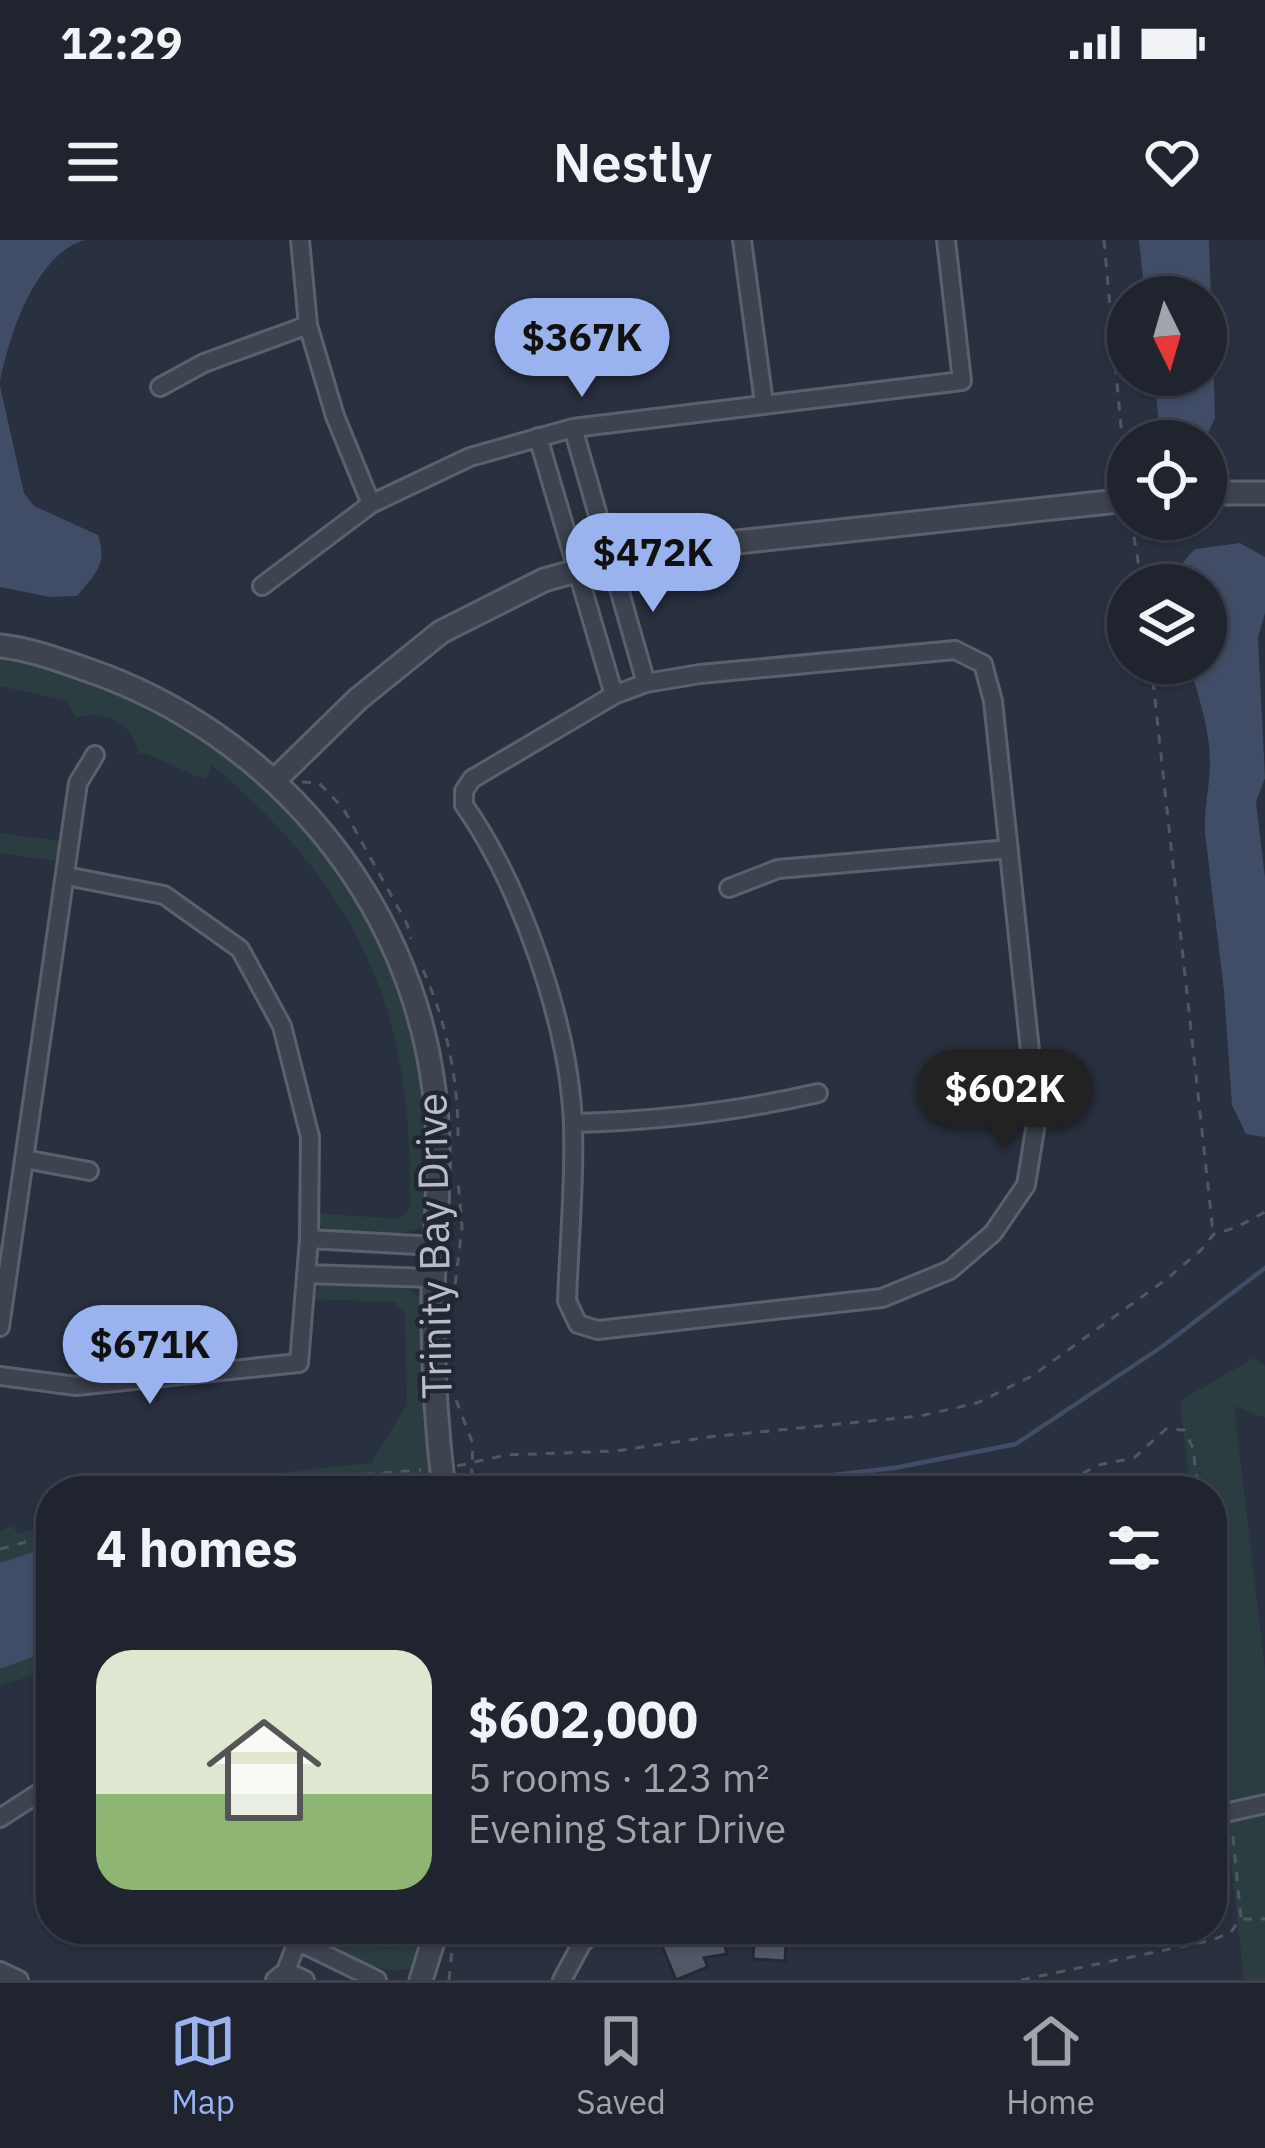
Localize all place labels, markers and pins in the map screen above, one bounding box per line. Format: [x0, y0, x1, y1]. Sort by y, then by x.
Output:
pin: $367K [498, 298, 666, 400]
pin: $472K [569, 513, 737, 615]
pin: $602K [921, 1049, 1089, 1151]
pin: $671K [66, 1305, 234, 1407]

